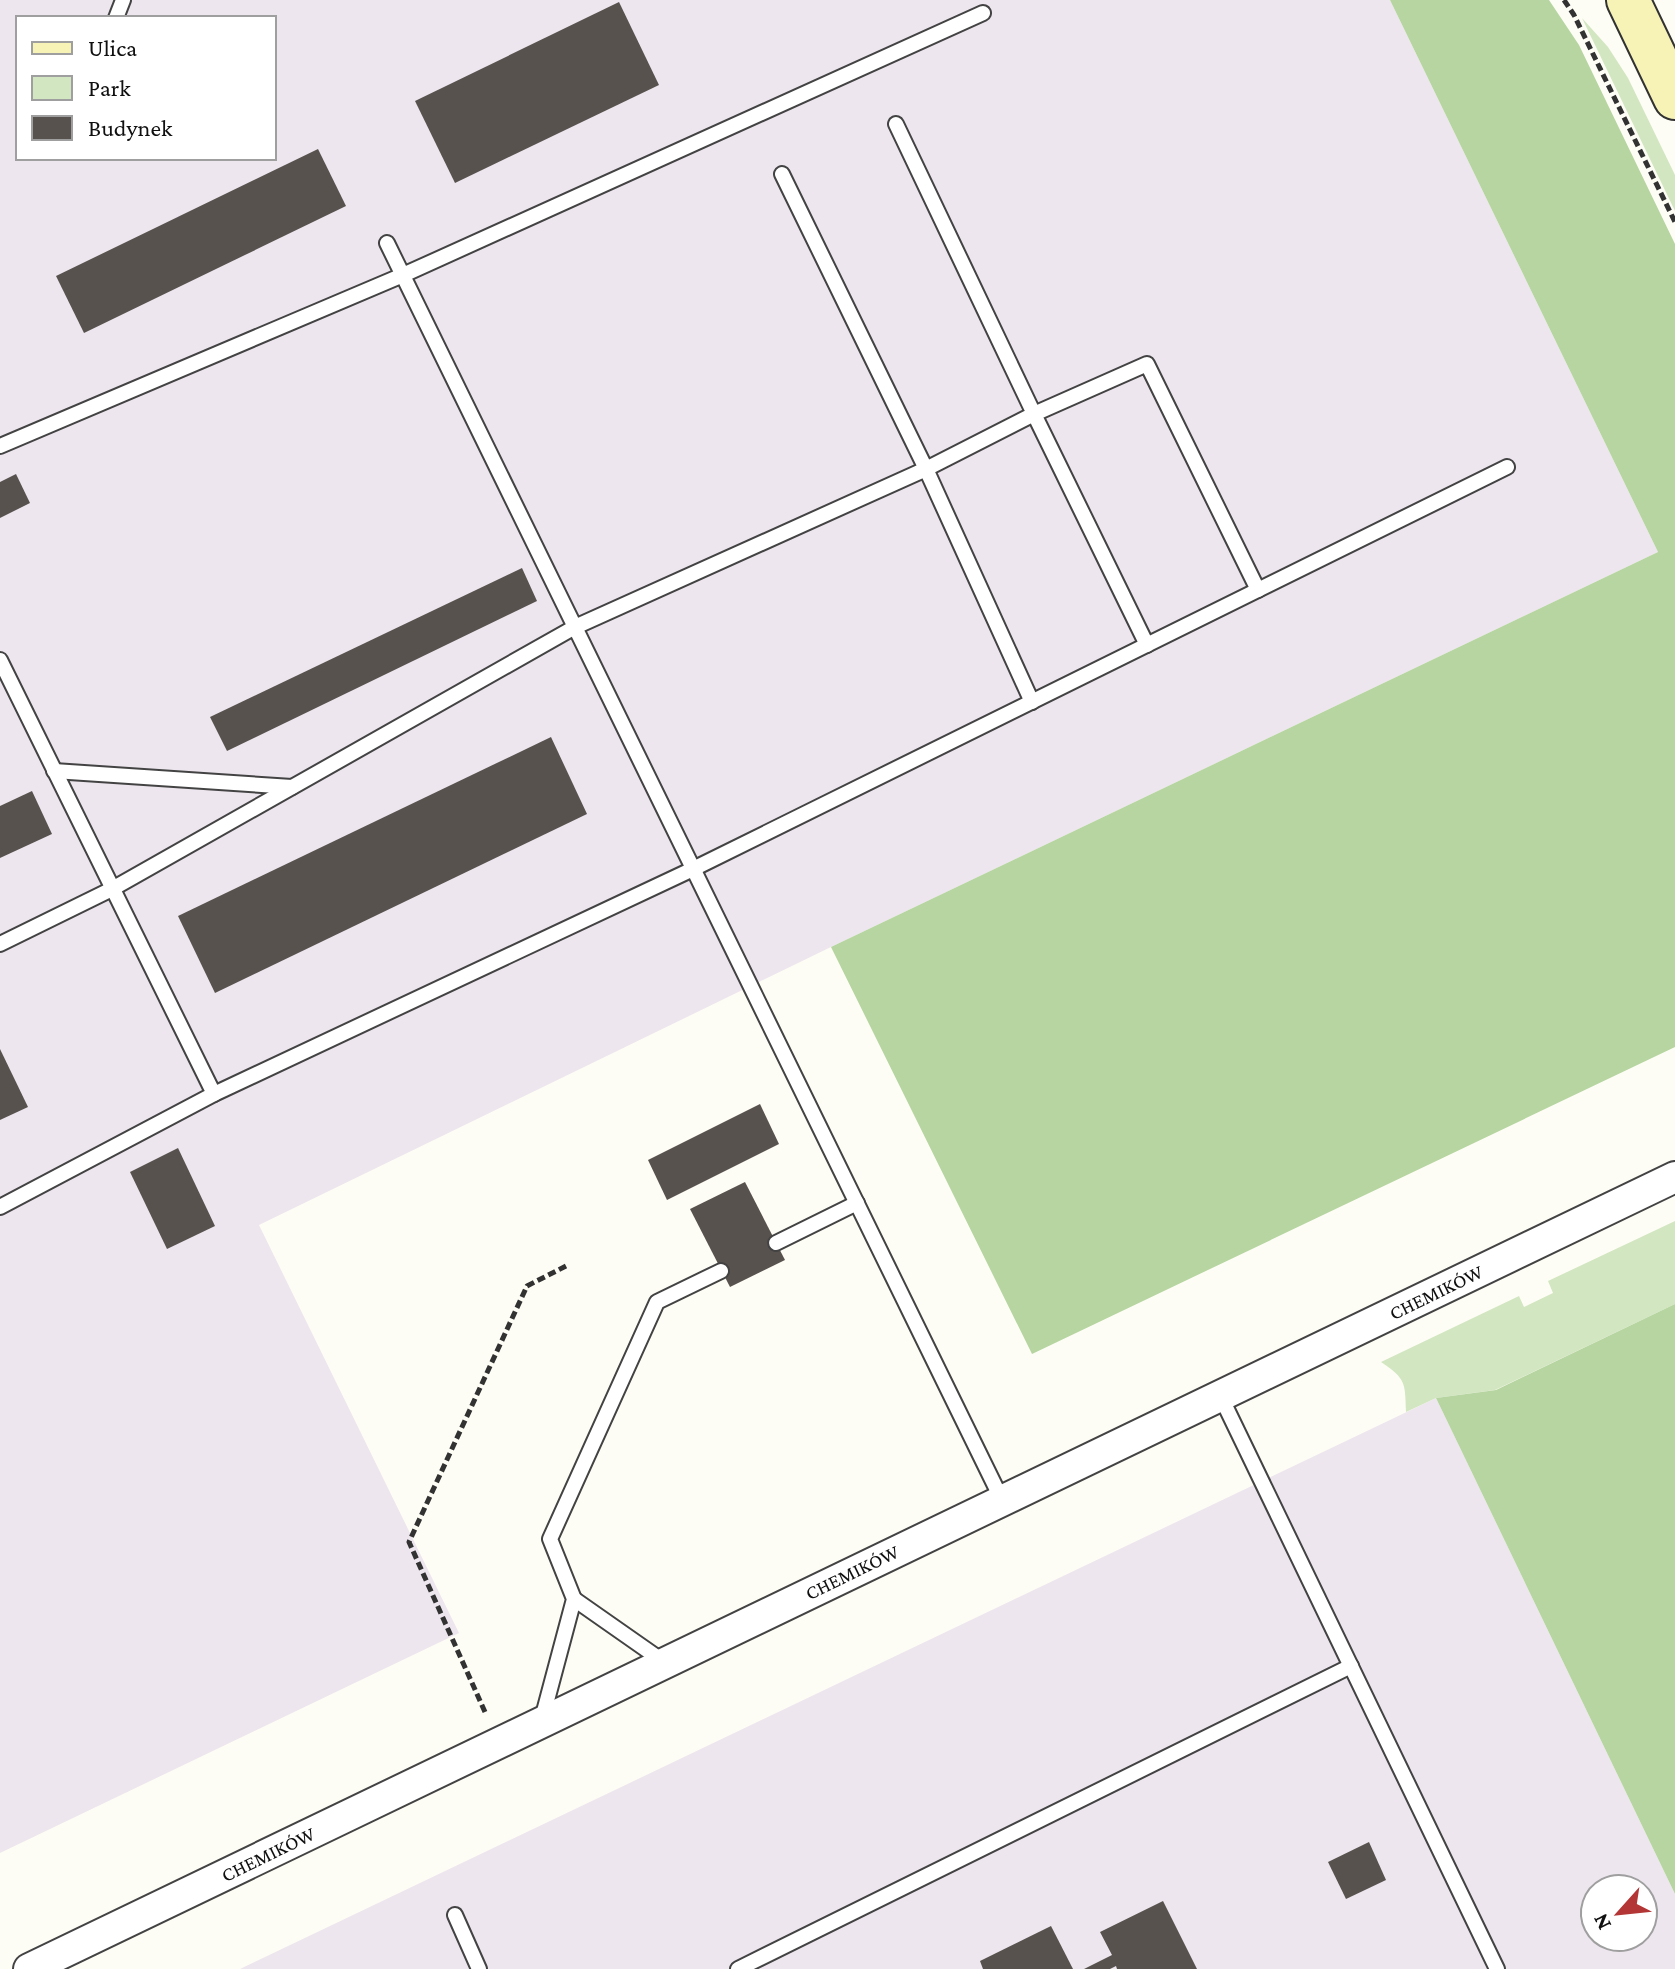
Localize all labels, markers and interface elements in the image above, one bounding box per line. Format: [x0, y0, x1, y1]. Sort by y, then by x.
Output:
legend [16, 16, 276, 160]
text: Ulica [88, 34, 137, 61]
text: Park [88, 74, 131, 101]
text: Budynek [88, 114, 173, 141]
street label: CHEMIKÓW [1386, 1260, 1487, 1324]
street label: CHEMIKÓW [802, 1540, 903, 1604]
street label: CHEMIKÓW [218, 1822, 319, 1886]
north arrow [1579, 1873, 1659, 1953]
text: N [1587, 1909, 1616, 1934]

